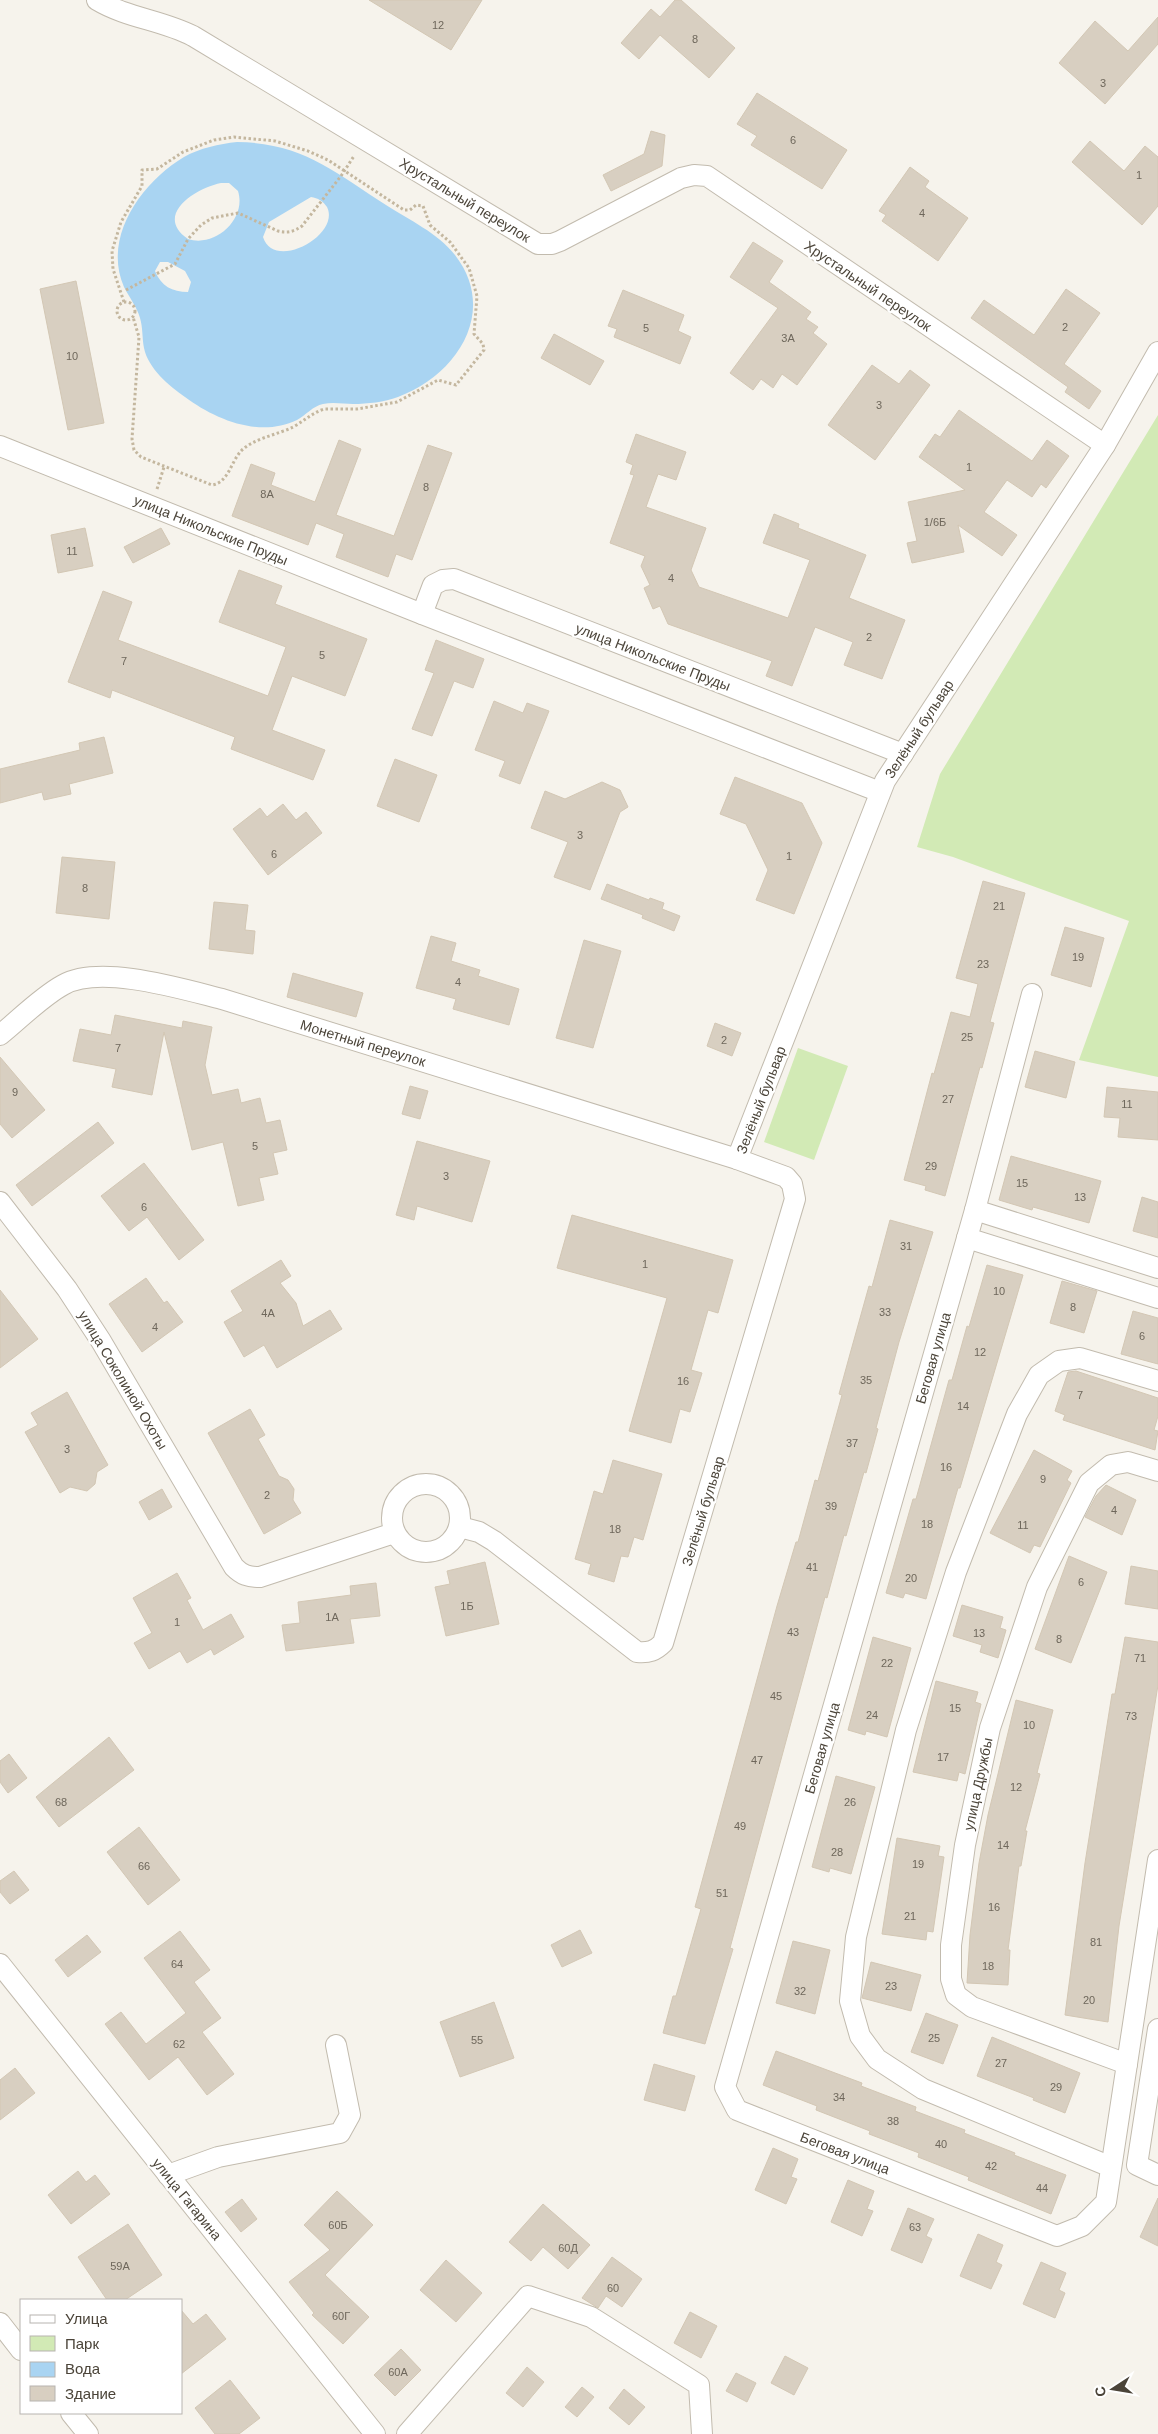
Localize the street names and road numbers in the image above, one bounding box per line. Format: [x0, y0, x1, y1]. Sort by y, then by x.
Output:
street label: Хрустальный переулок [397, 155, 534, 246]
street label: Хрустальный переулок [802, 238, 935, 335]
street label: улица Никольские Пруды [132, 492, 290, 568]
street label: улица Никольские Пруды [573, 620, 733, 694]
street label: Зелёный бульвар [881, 677, 957, 781]
street label: Монетный переулок [298, 1016, 428, 1070]
street label: Зелёный бульвар [733, 1044, 789, 1156]
street label: улица Соколиной Охоты [75, 1308, 171, 1452]
street label: Беговая улица [912, 1310, 954, 1406]
street label: Зелёный бульвар [679, 1454, 727, 1568]
street label: Беговая улица [801, 1700, 843, 1796]
street label: улица Дружбы [960, 1736, 996, 1832]
street label: Беговая улица [798, 2129, 892, 2177]
street label: улица Гагарина [149, 2155, 225, 2243]

